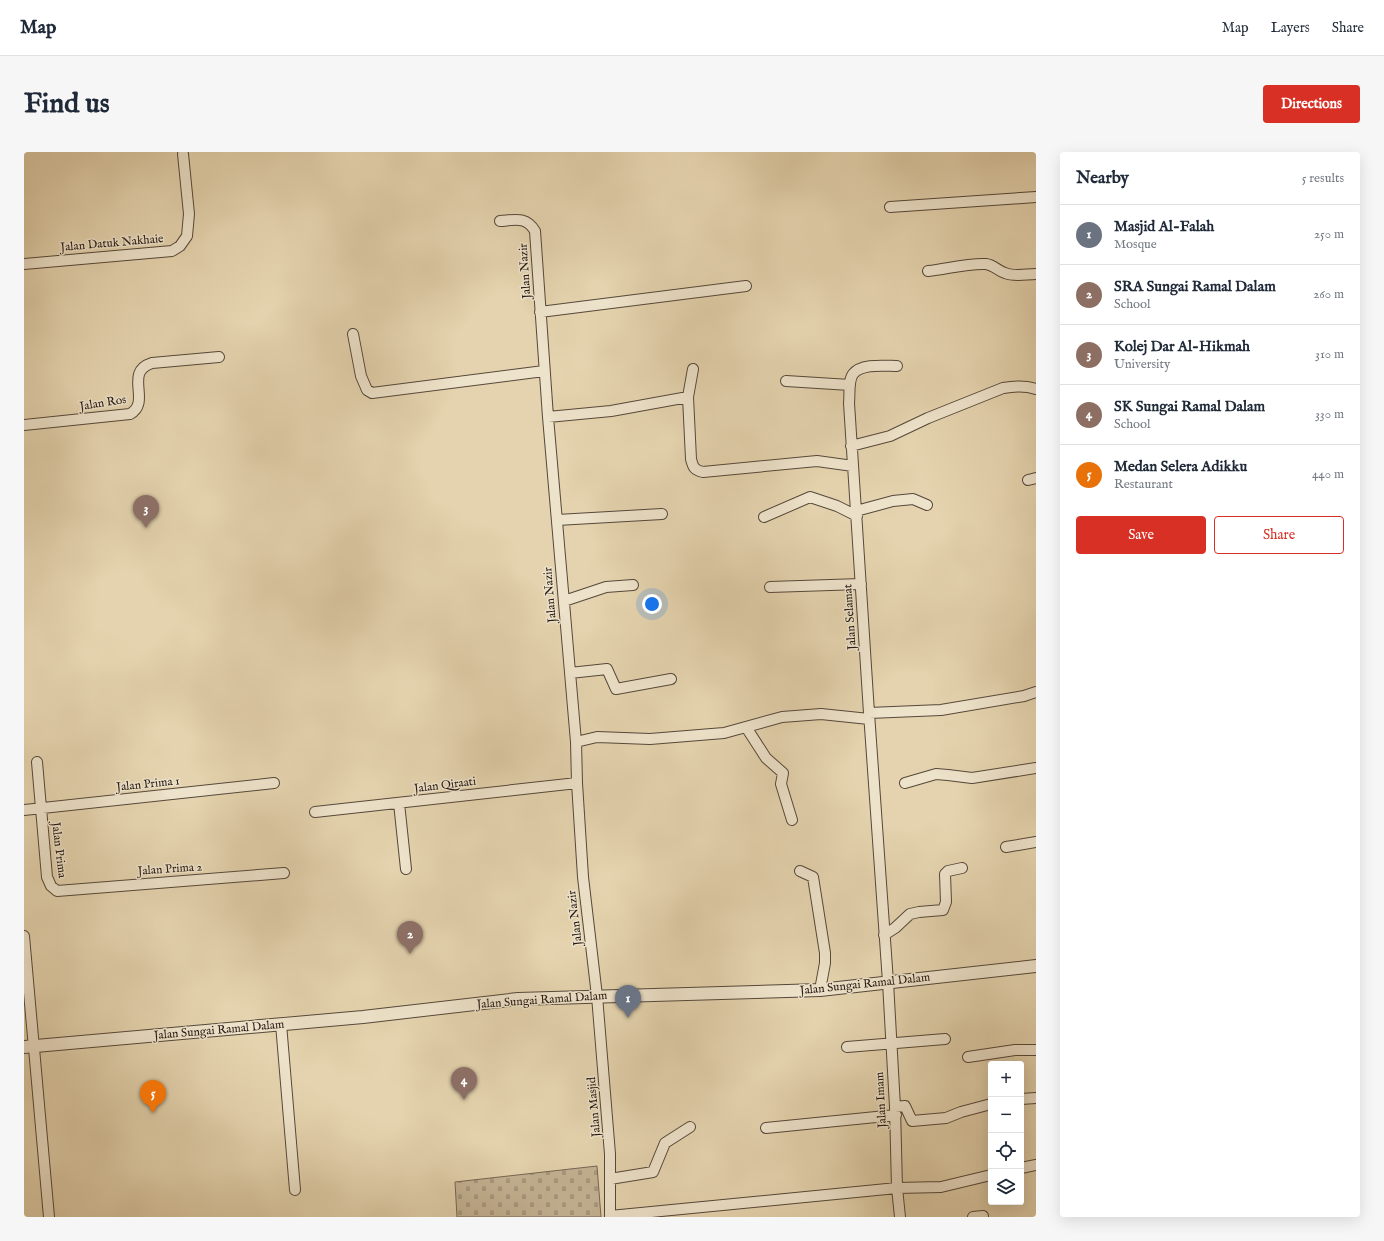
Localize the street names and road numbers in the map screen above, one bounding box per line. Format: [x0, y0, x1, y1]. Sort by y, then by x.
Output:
street label: Jalan Datuk Nakhaie [58, 231, 165, 256]
street label: Jalan Nazir [516, 242, 536, 301]
street label: Jalan Ros [77, 392, 128, 415]
street label: Jalan Nazir [540, 566, 561, 625]
street label: Jalan Selamat [840, 584, 861, 652]
street label: Jalan Prima 1 [114, 773, 180, 796]
street label: Jalan Qiraati [411, 774, 477, 797]
street label: Jalan Prima [47, 819, 70, 880]
street label: Jalan Prima 2 [135, 859, 203, 880]
street label: Jalan Nazir [564, 889, 587, 949]
street label: Jalan Sungai Ramal Dalam [797, 970, 931, 999]
street label: Jalan Sungai Ramal Dalam [474, 988, 608, 1013]
street label: Jalan Sungai Ramal Dalam [151, 1017, 285, 1044]
street label: Jalan Imam [872, 1072, 891, 1130]
street label: Jalan Masjid [584, 1076, 605, 1140]

